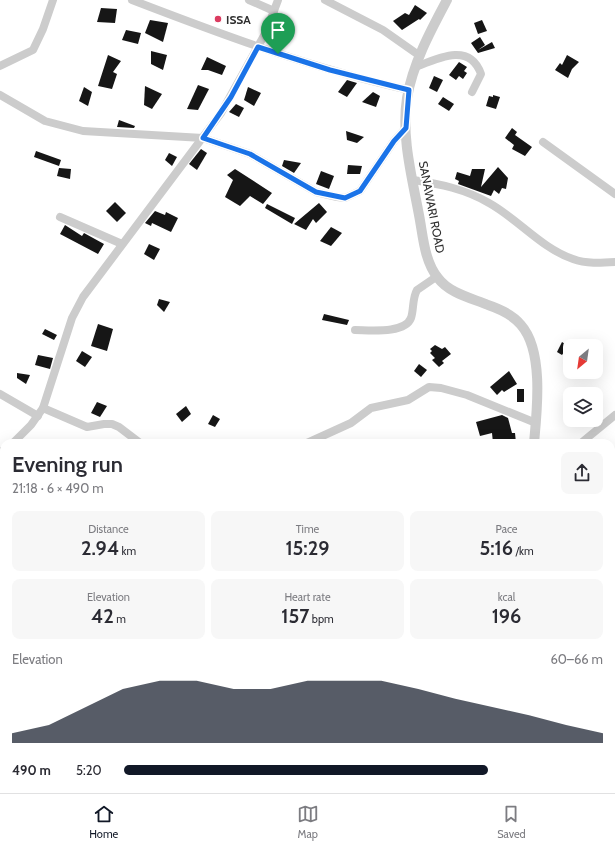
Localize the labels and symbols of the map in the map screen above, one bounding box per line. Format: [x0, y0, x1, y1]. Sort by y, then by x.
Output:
place label: ISSA [226, 12, 251, 27]
pin [261, 13, 295, 54]
marker: ISSA [213, 14, 223, 24]
street label: SANAWARI ROAD [416, 160, 448, 255]
north arrow [563, 339, 603, 379]

